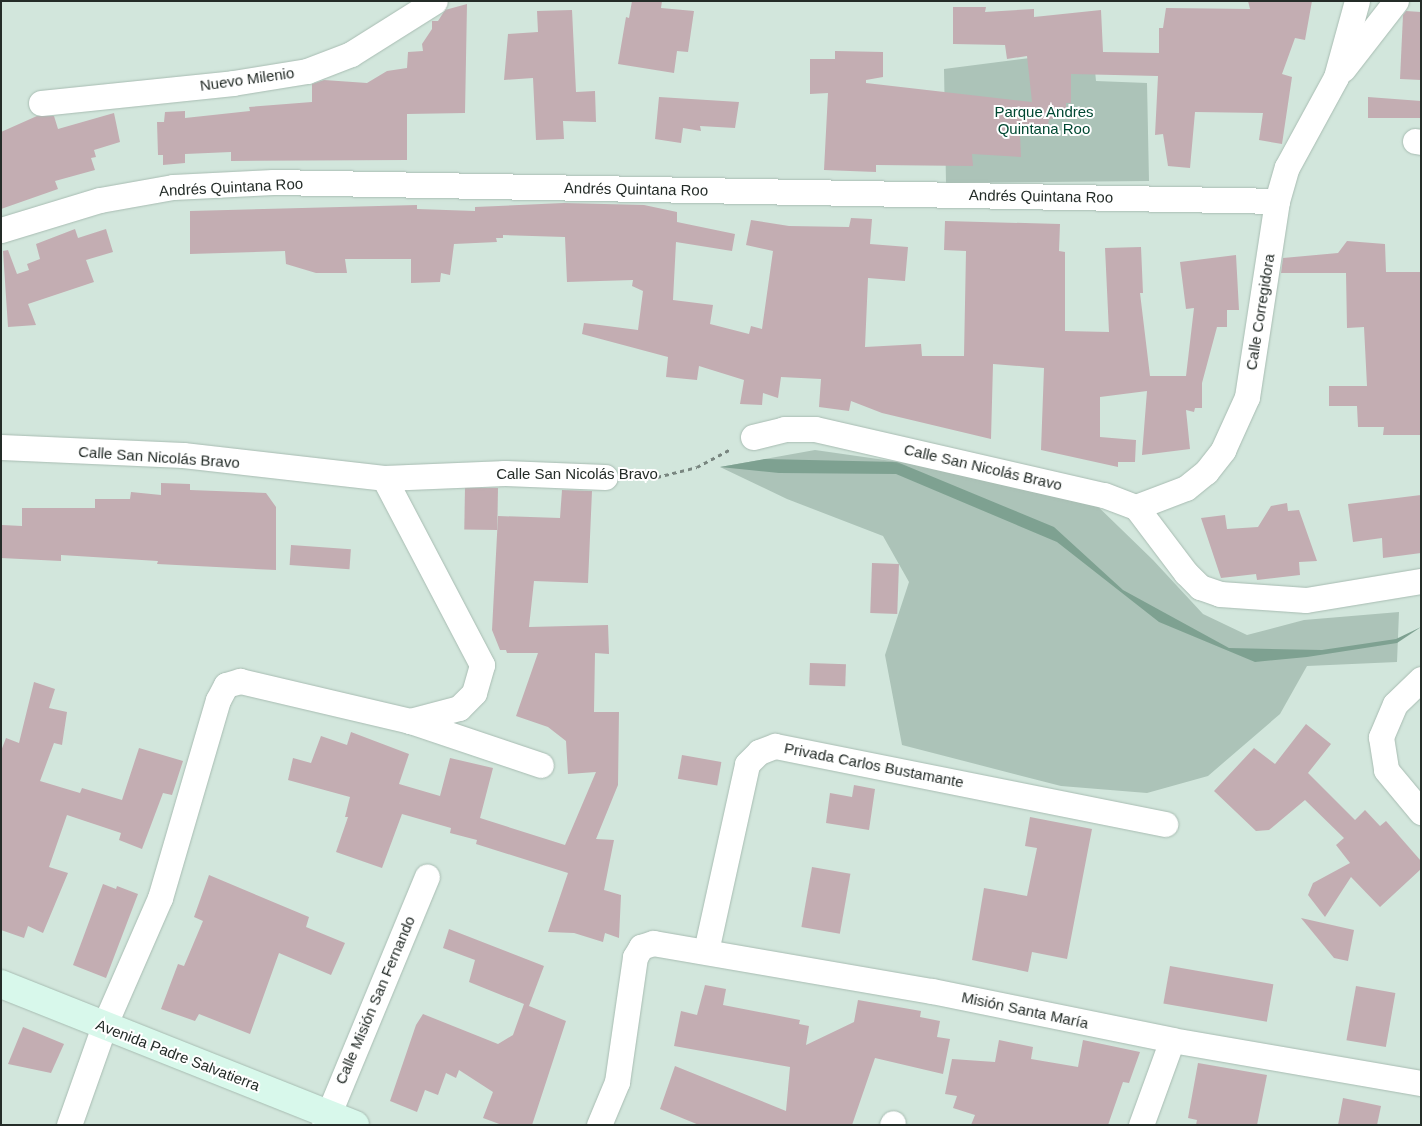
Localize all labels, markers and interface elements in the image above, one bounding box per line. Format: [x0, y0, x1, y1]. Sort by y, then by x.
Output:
street label: Nuevo Milenio [199, 63, 295, 95]
park label: Parque Andres Quintana Roo [994, 102, 1094, 137]
street label: Andrés Quintana Roo [158, 174, 304, 200]
street label: Andrés Quintana Roo [564, 179, 708, 199]
street label: Andrés Quintana Roo [969, 186, 1113, 206]
street label: Calle Corregidora [1242, 253, 1278, 371]
street label: Calle San Nicolás Bravo [902, 440, 1064, 494]
street label: Calle San Nicolás Bravo [78, 442, 240, 472]
street label: Calle San Nicolás Bravo [496, 465, 658, 483]
street label: Privada Carlos Bustamante [783, 739, 965, 791]
street label: Calle Misión San Fernando [331, 913, 419, 1087]
street label: Misión Santa María [960, 988, 1090, 1032]
street label: Avenida Padre Salvatierra [94, 1015, 262, 1095]

